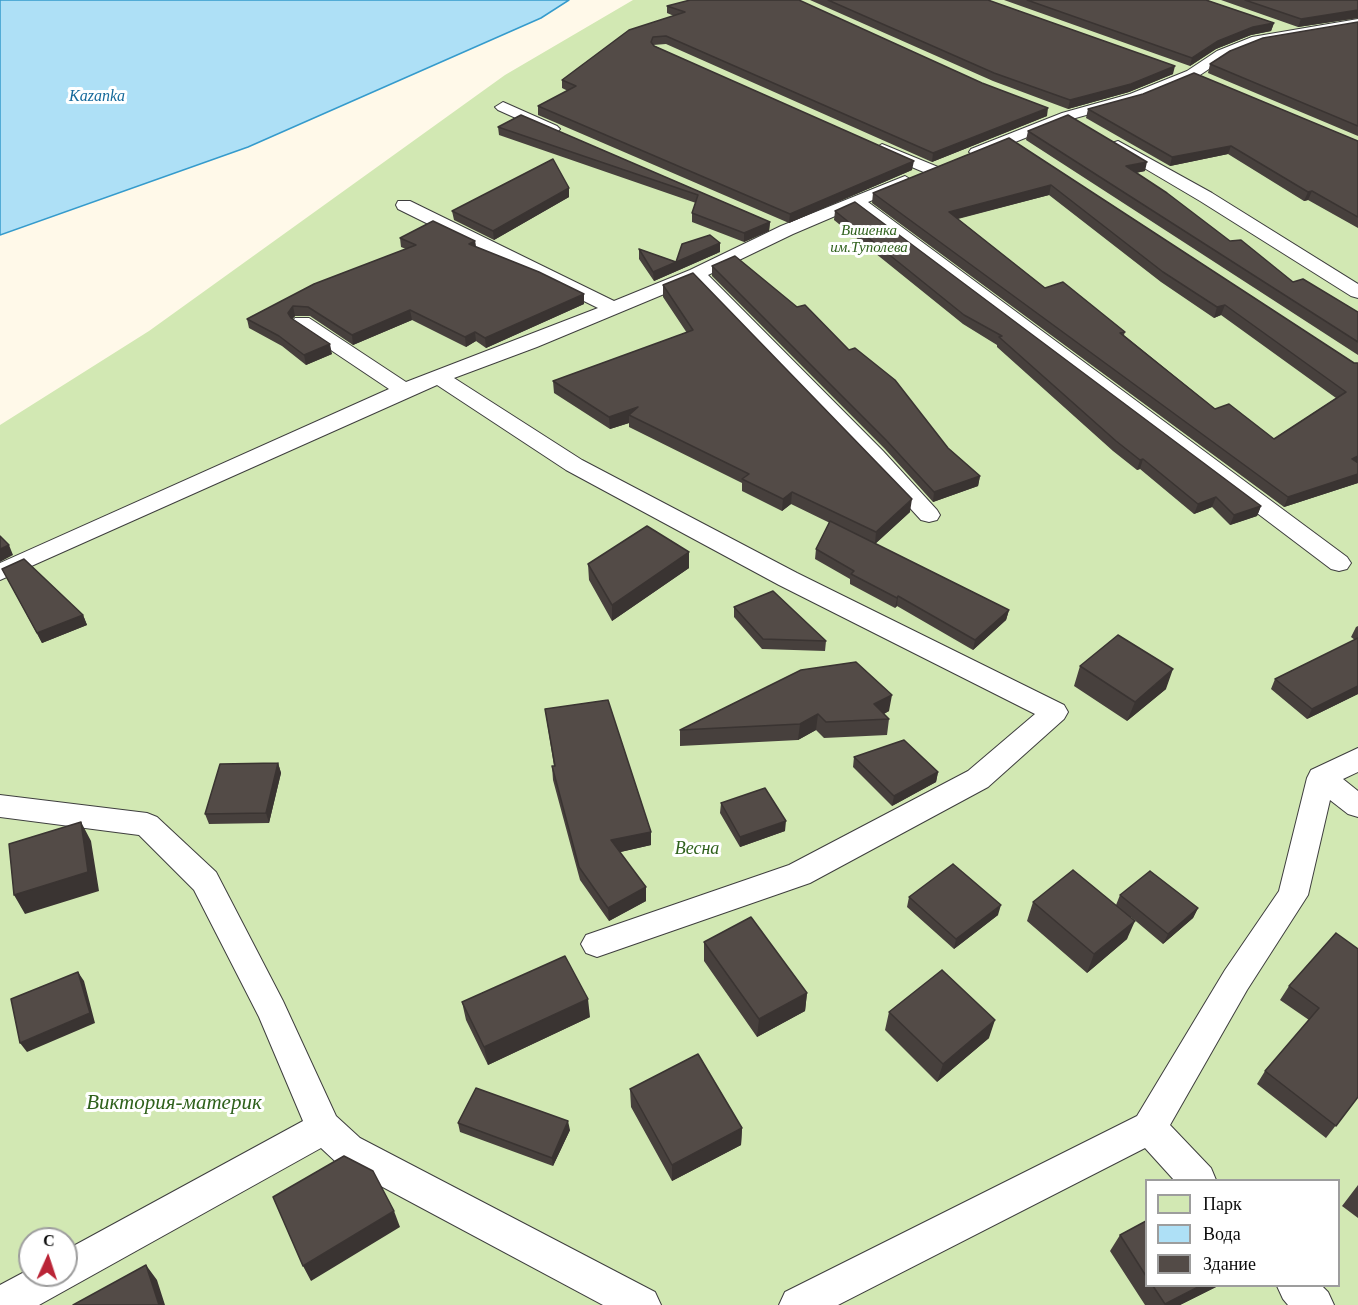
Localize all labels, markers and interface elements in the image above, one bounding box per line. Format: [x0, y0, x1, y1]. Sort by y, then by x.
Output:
water label: Kazanka [69, 87, 125, 107]
park label: Вишенка им.Туполева [830, 222, 908, 257]
park label: Весна [675, 838, 719, 860]
park label: Виктория-материк [86, 1090, 262, 1116]
legend [1145, 1179, 1340, 1287]
text: Парк [1203, 1194, 1242, 1214]
text: Вода [1203, 1224, 1241, 1244]
north arrow [18, 1227, 78, 1287]
text: С [43, 1232, 55, 1249]
text: Здание [1203, 1254, 1256, 1274]

